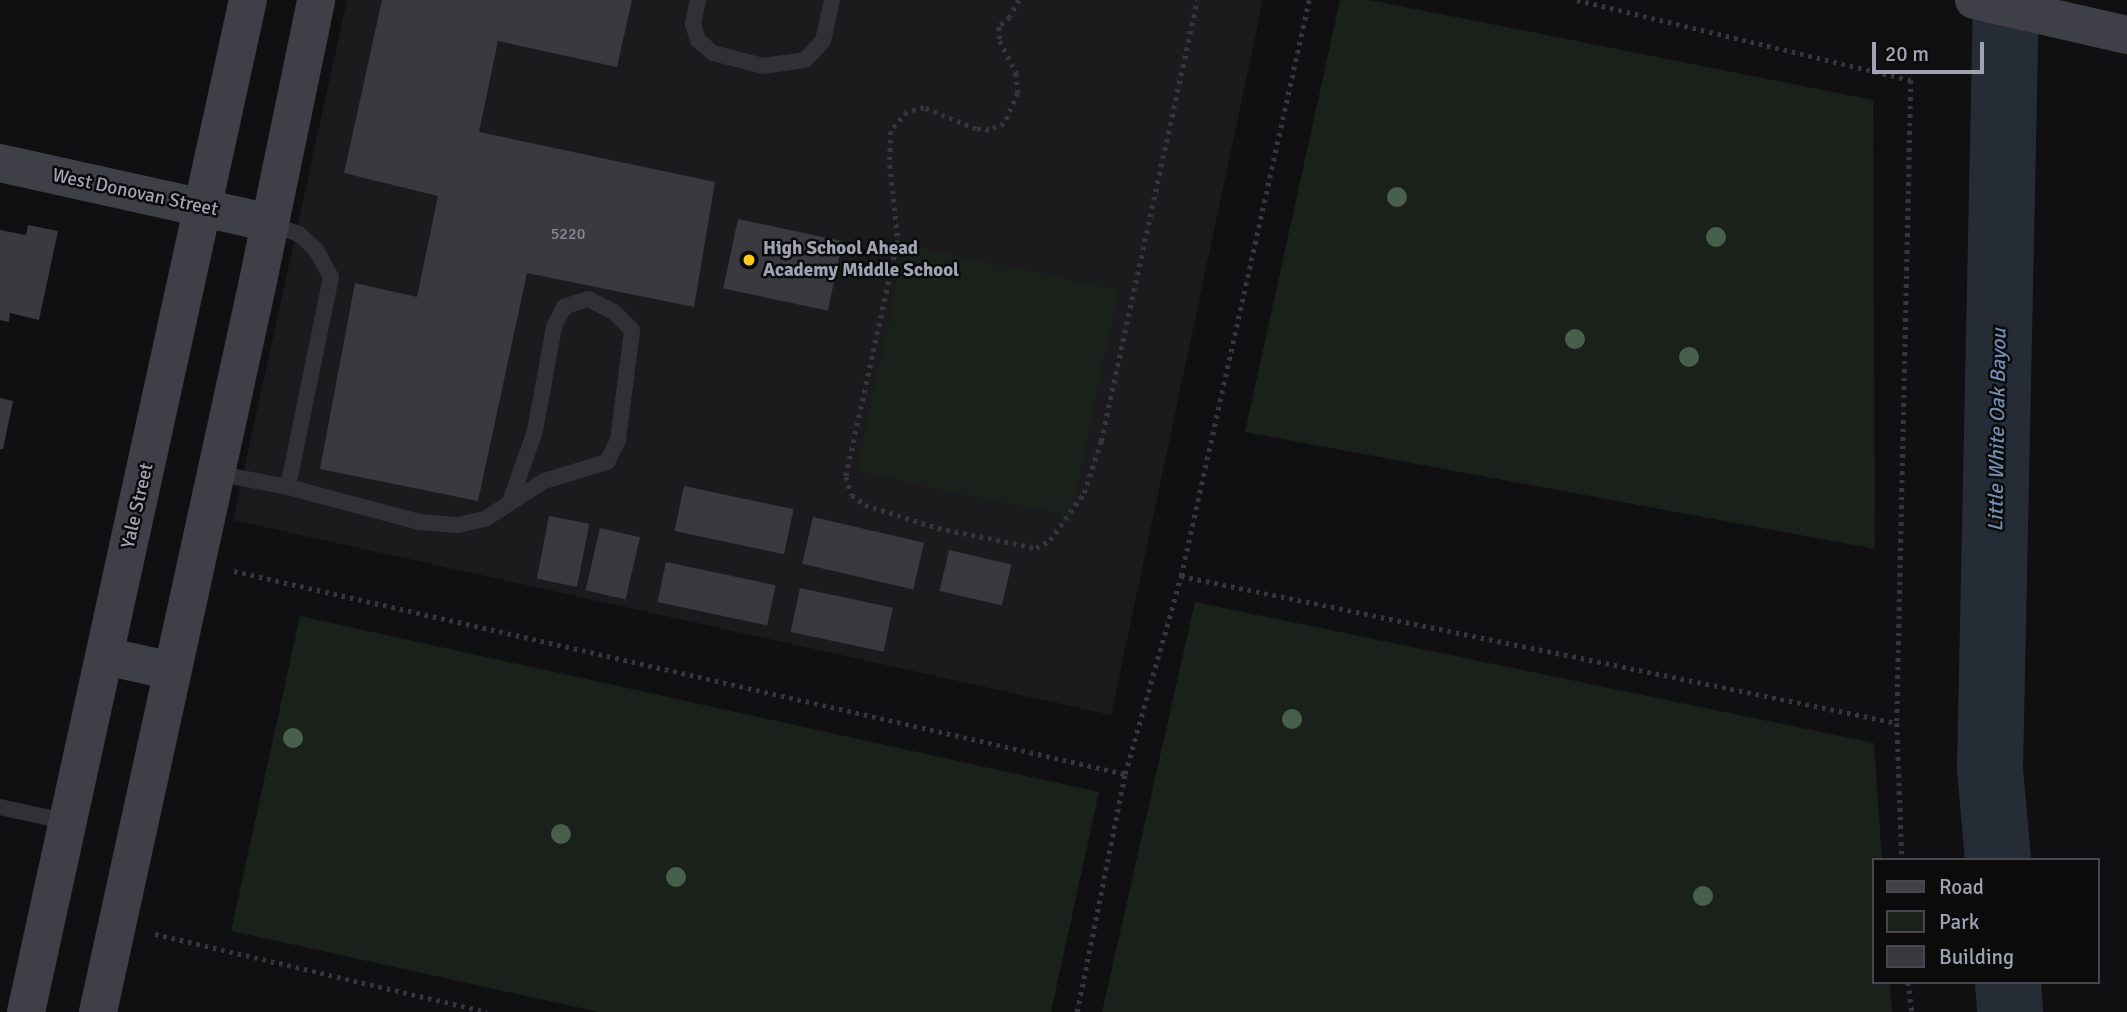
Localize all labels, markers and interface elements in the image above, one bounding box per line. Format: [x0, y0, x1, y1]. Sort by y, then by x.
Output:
scale bar [1875, 28, 1987, 72]
text: 20 m [1885, 41, 1929, 67]
street label: West Donovan Street [50, 164, 220, 222]
house number: 5220 [551, 224, 585, 244]
place label: High School Ahead Academy Middle School [763, 238, 959, 282]
marker: High School Ahead Academy Middle School [741, 252, 757, 268]
water label: Little White Oak Bayou [1983, 328, 2011, 532]
street label: Yale Street [117, 461, 159, 551]
legend [1871, 858, 2099, 984]
text: Road [1939, 874, 1984, 900]
text: Park [1939, 909, 1979, 935]
text: Building [1939, 944, 2014, 970]

